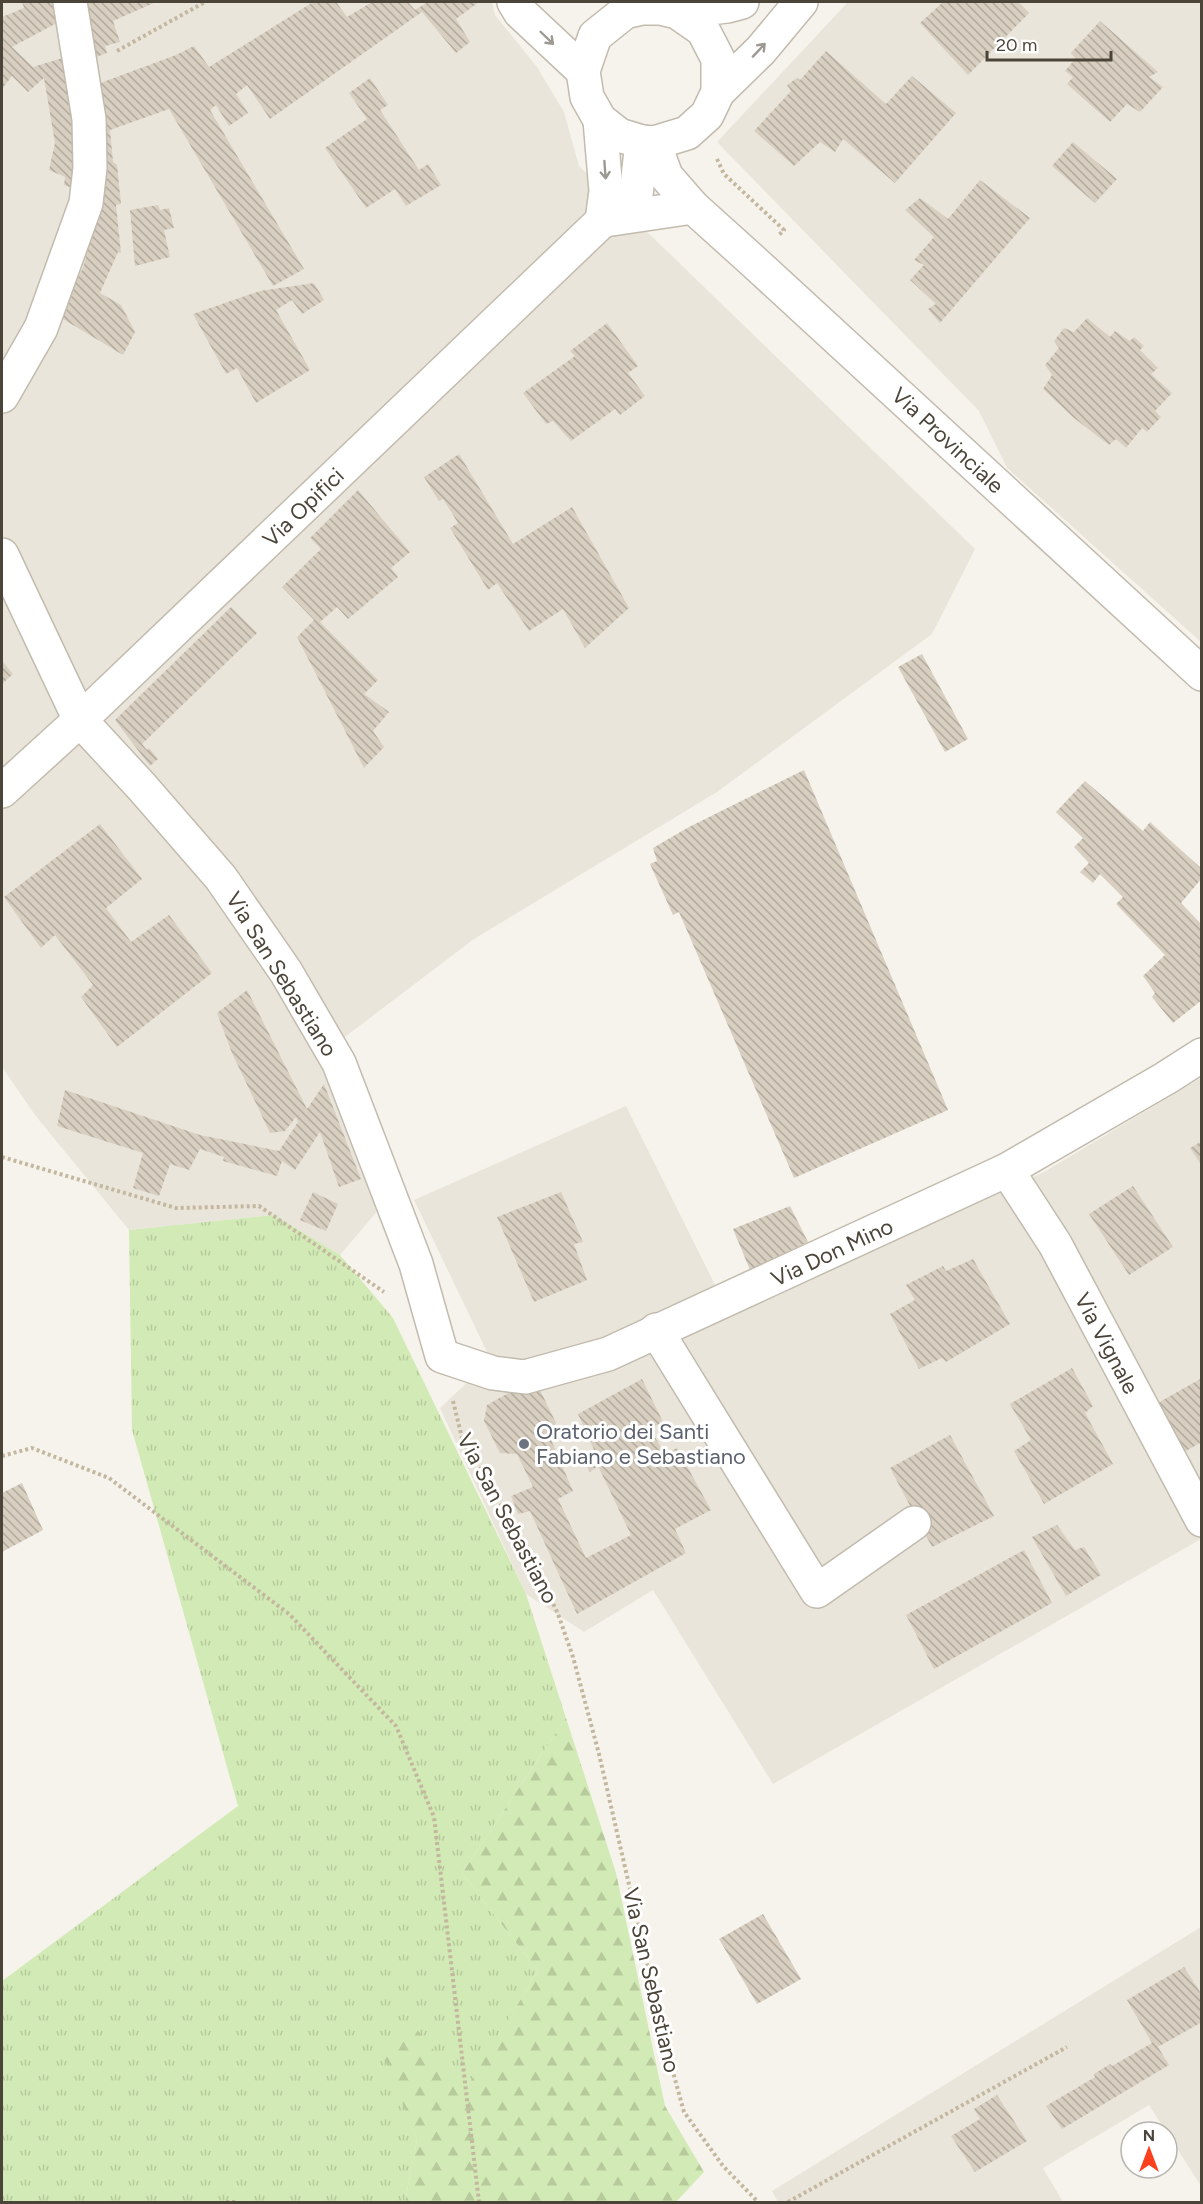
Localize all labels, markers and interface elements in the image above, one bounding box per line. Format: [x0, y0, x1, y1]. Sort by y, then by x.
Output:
scale bar [987, 24, 1112, 62]
one-way arrow [540, 30, 555, 45]
text: 20 m [996, 34, 1037, 56]
one-way arrow [752, 43, 767, 58]
one-way arrow [599, 160, 610, 180]
street label: Via Provinciale [886, 382, 1009, 499]
street label: Via Opifici [257, 462, 350, 553]
street label: Via San Sebastiano [220, 887, 343, 1062]
street label: Via Don Mino [767, 1212, 897, 1292]
street label: Via Vignale [1069, 1288, 1144, 1398]
place label: Oratorio dei Santi Fabiano e Sebastiano [536, 1418, 746, 1470]
street label: Via San Sebastiano [451, 1428, 564, 1608]
marker: Oratorio dei Santi Fabiano e Sebastiano [517, 1437, 531, 1451]
street label: Via San Sebastiano [617, 1885, 686, 2075]
north arrow [1119, 2120, 1179, 2180]
text: N [1143, 2126, 1155, 2145]

